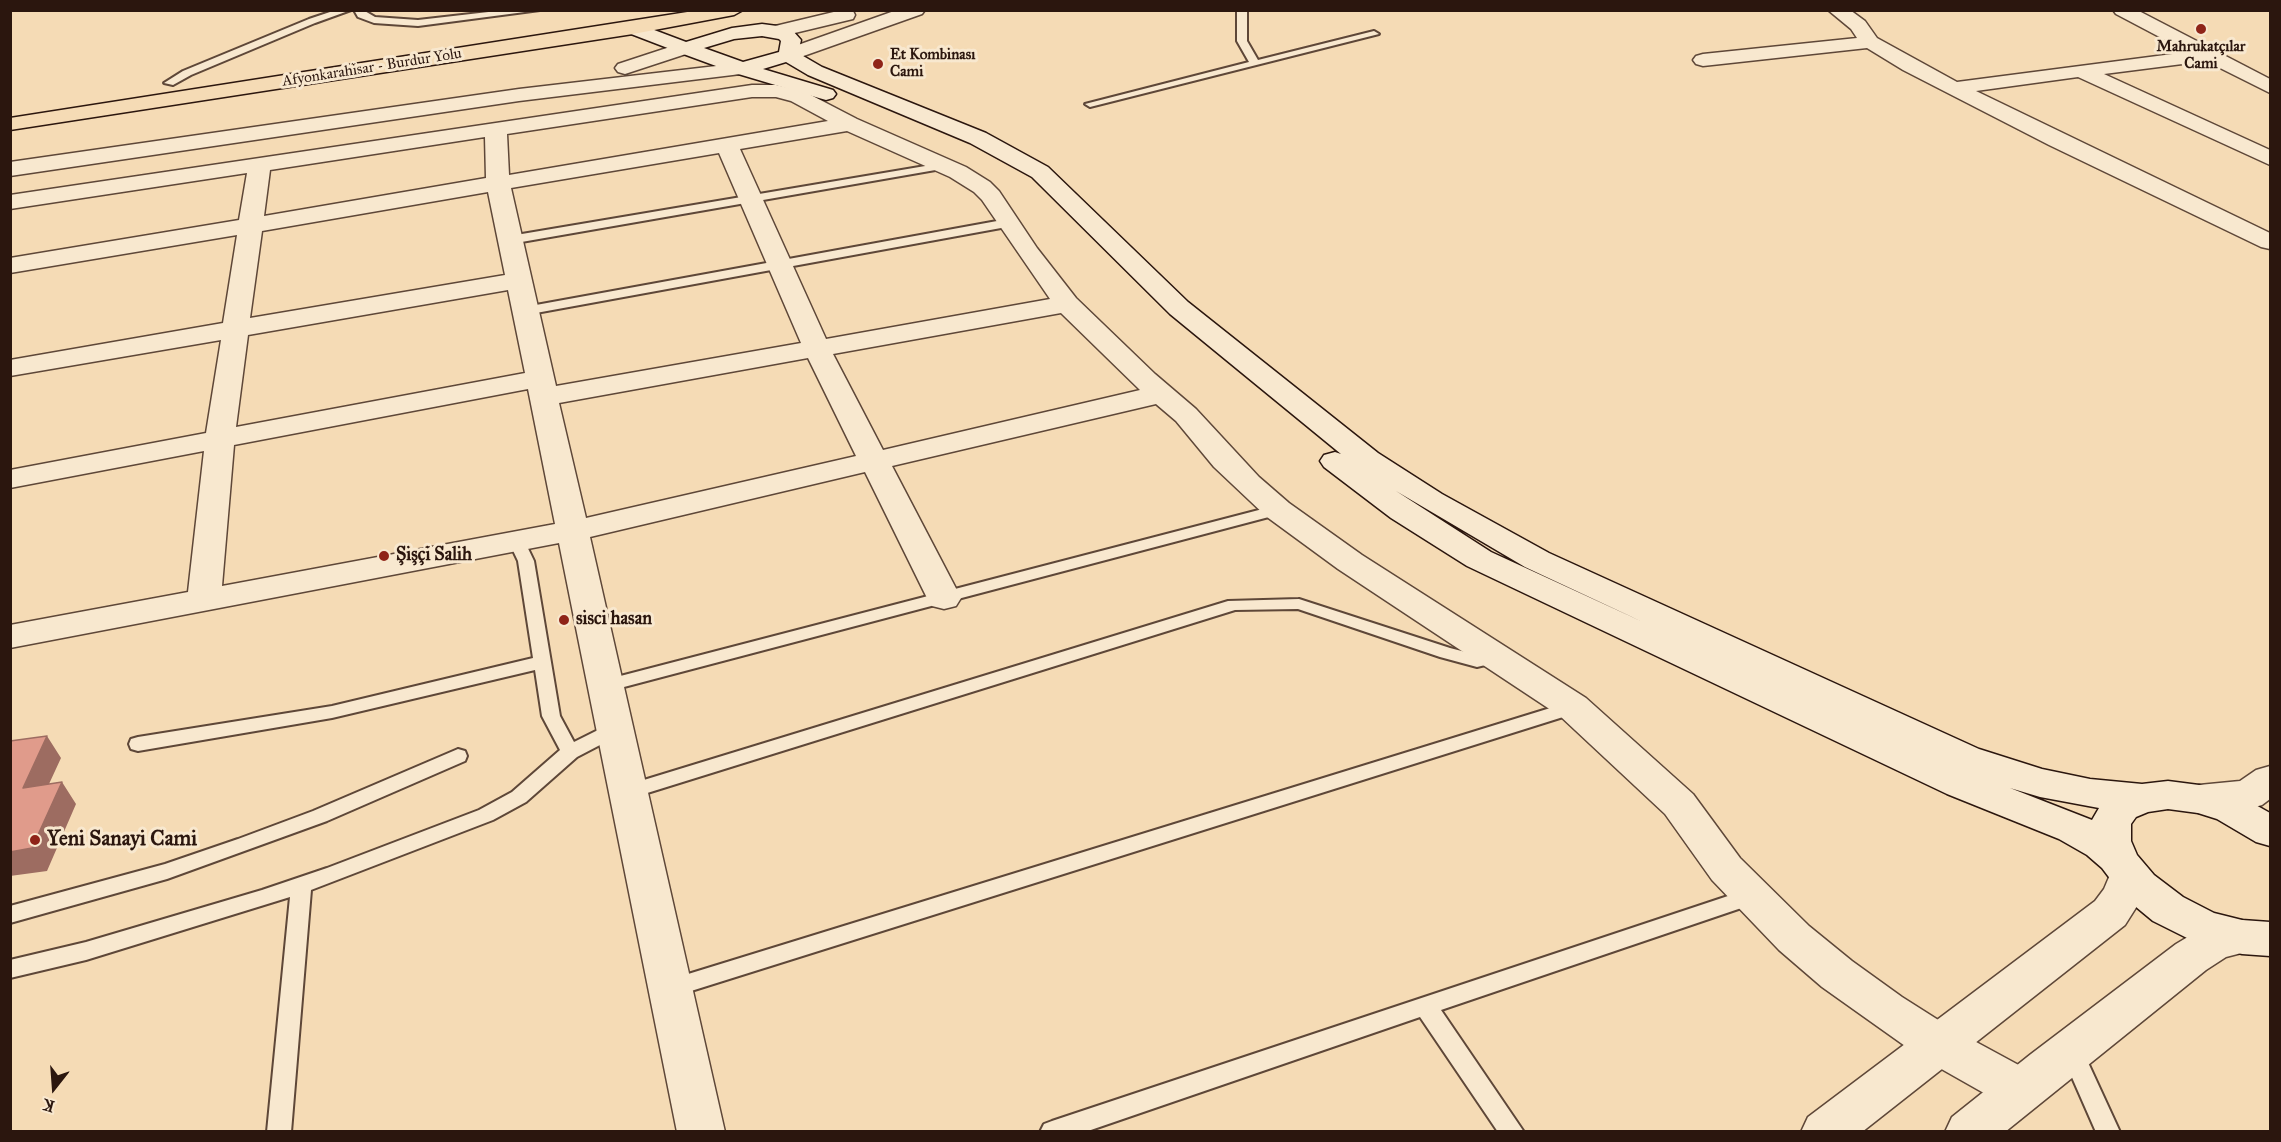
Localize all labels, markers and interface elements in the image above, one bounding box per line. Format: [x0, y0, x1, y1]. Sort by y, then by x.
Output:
marker: Mahrukatçılar Cami [2194, 22, 2208, 36]
place label: Mahrukatçılar Cami [2157, 38, 2245, 73]
street label: Afyonkarahisar - Burdur Yolu [281, 45, 463, 91]
place label: Et Kombinası Cami [890, 46, 975, 81]
marker: Et Kombinası Cami [871, 57, 885, 71]
place label: Şişçi Salih [396, 545, 472, 567]
marker: Şişçi Salih [377, 549, 391, 563]
place label: sisci hasan [576, 609, 652, 631]
marker: sisci hasan [557, 613, 571, 627]
place label: Yeni Sanayi Cami [47, 827, 197, 853]
marker: Yeni Sanayi Cami [28, 833, 42, 847]
north arrow [24, 1058, 84, 1118]
text: K [40, 1095, 57, 1116]

